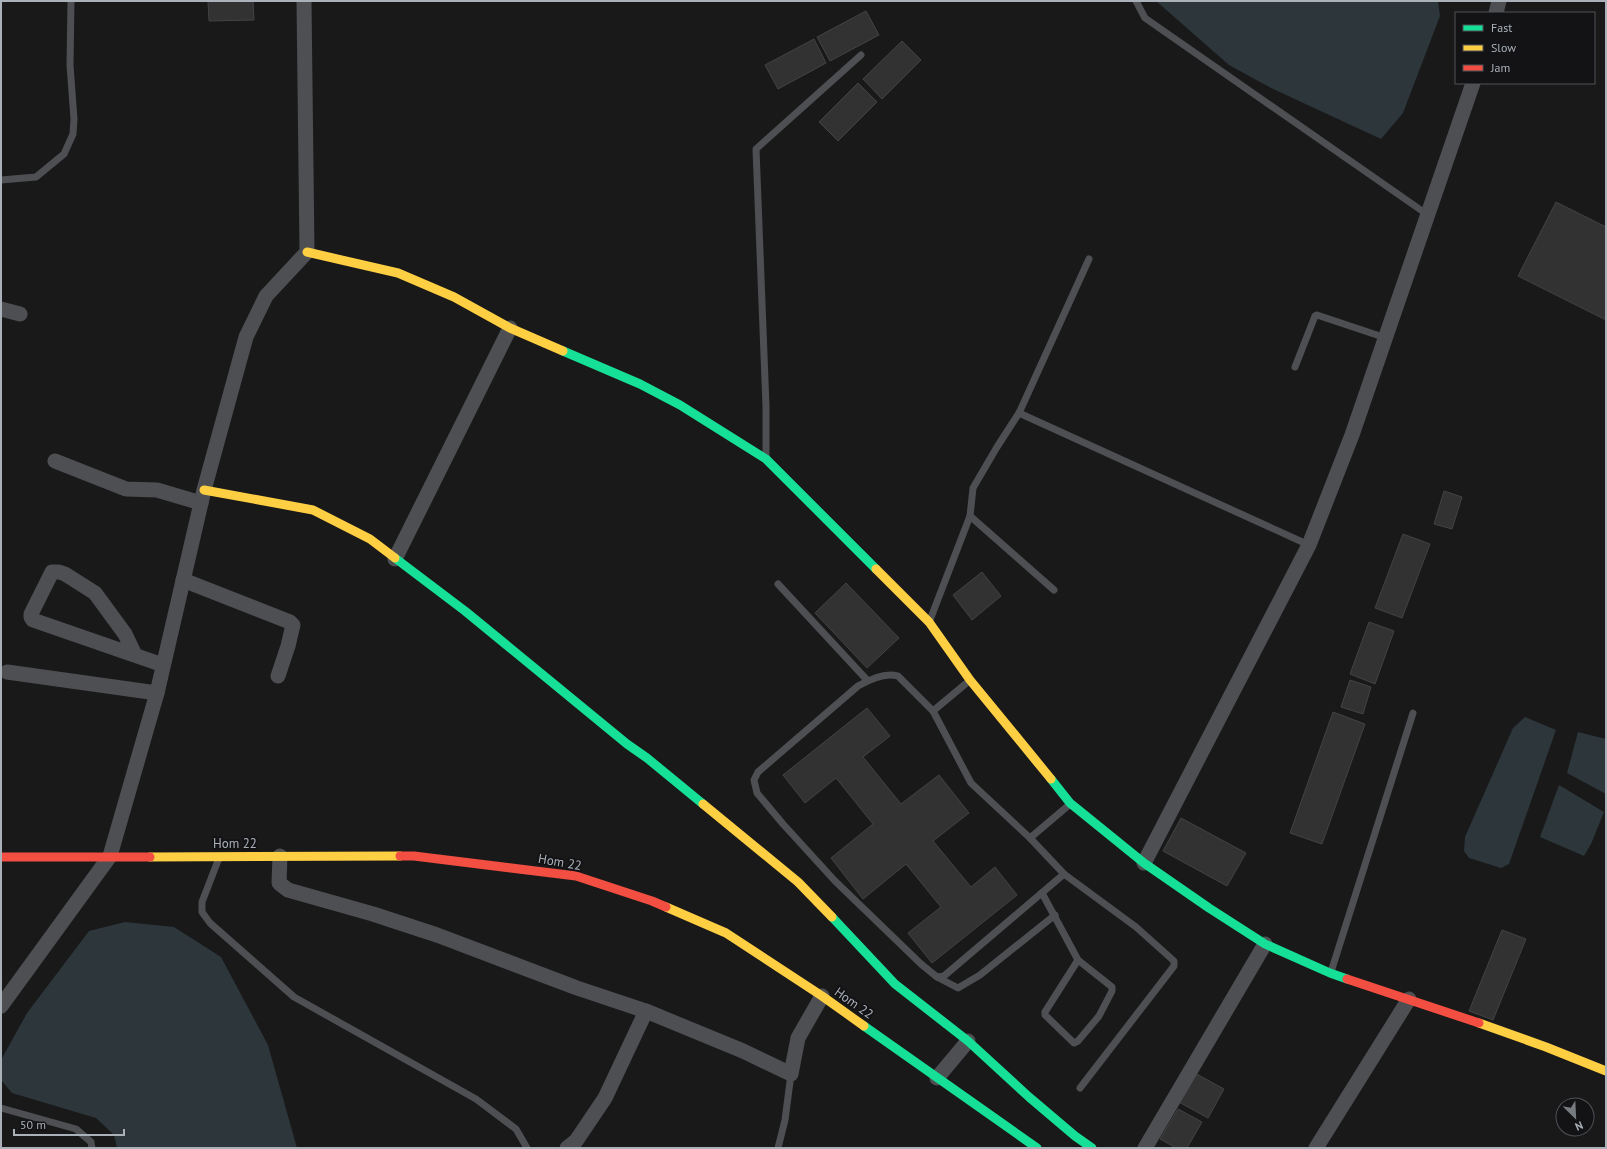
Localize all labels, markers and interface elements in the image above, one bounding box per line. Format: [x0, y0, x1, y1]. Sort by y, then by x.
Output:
legend [1455, 12, 1595, 84]
text: Fast [1491, 20, 1512, 35]
text: Slow [1491, 40, 1516, 55]
text: Jam [1490, 60, 1510, 75]
street label: Hom 22 [213, 835, 257, 852]
street label: Hom 22 [537, 850, 583, 874]
street label: Hom 22 [831, 983, 877, 1023]
north arrow [1555, 1097, 1595, 1137]
scale bar [14, 1111, 124, 1137]
text: 50 m [20, 1117, 46, 1132]
text: N [1573, 1118, 1585, 1134]

